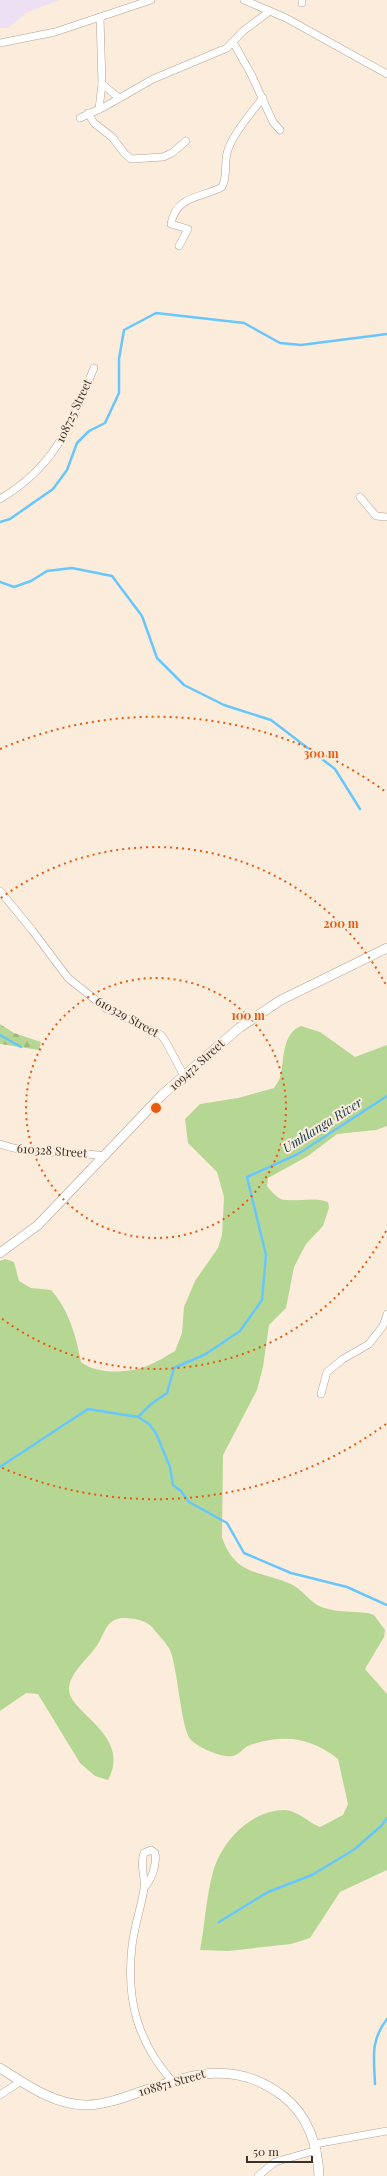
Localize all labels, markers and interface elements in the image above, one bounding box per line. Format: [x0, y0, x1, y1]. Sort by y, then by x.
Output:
street label: 108725 Street [51, 375, 95, 445]
text: 300 m [304, 745, 339, 761]
text: 200 m [323, 915, 359, 931]
street label: 610329 Street [93, 992, 163, 1041]
text: 100 m [231, 1007, 265, 1023]
street label: 109472 Street [165, 1035, 228, 1093]
water label: Umhlanga River [279, 1093, 365, 1156]
centre of rings [149, 1101, 163, 1115]
street label: 610328 Street [16, 1140, 89, 1160]
street label: 108871 Street [137, 2065, 208, 2099]
scale bar [247, 2138, 312, 2164]
text: 50 m [253, 2143, 279, 2159]

